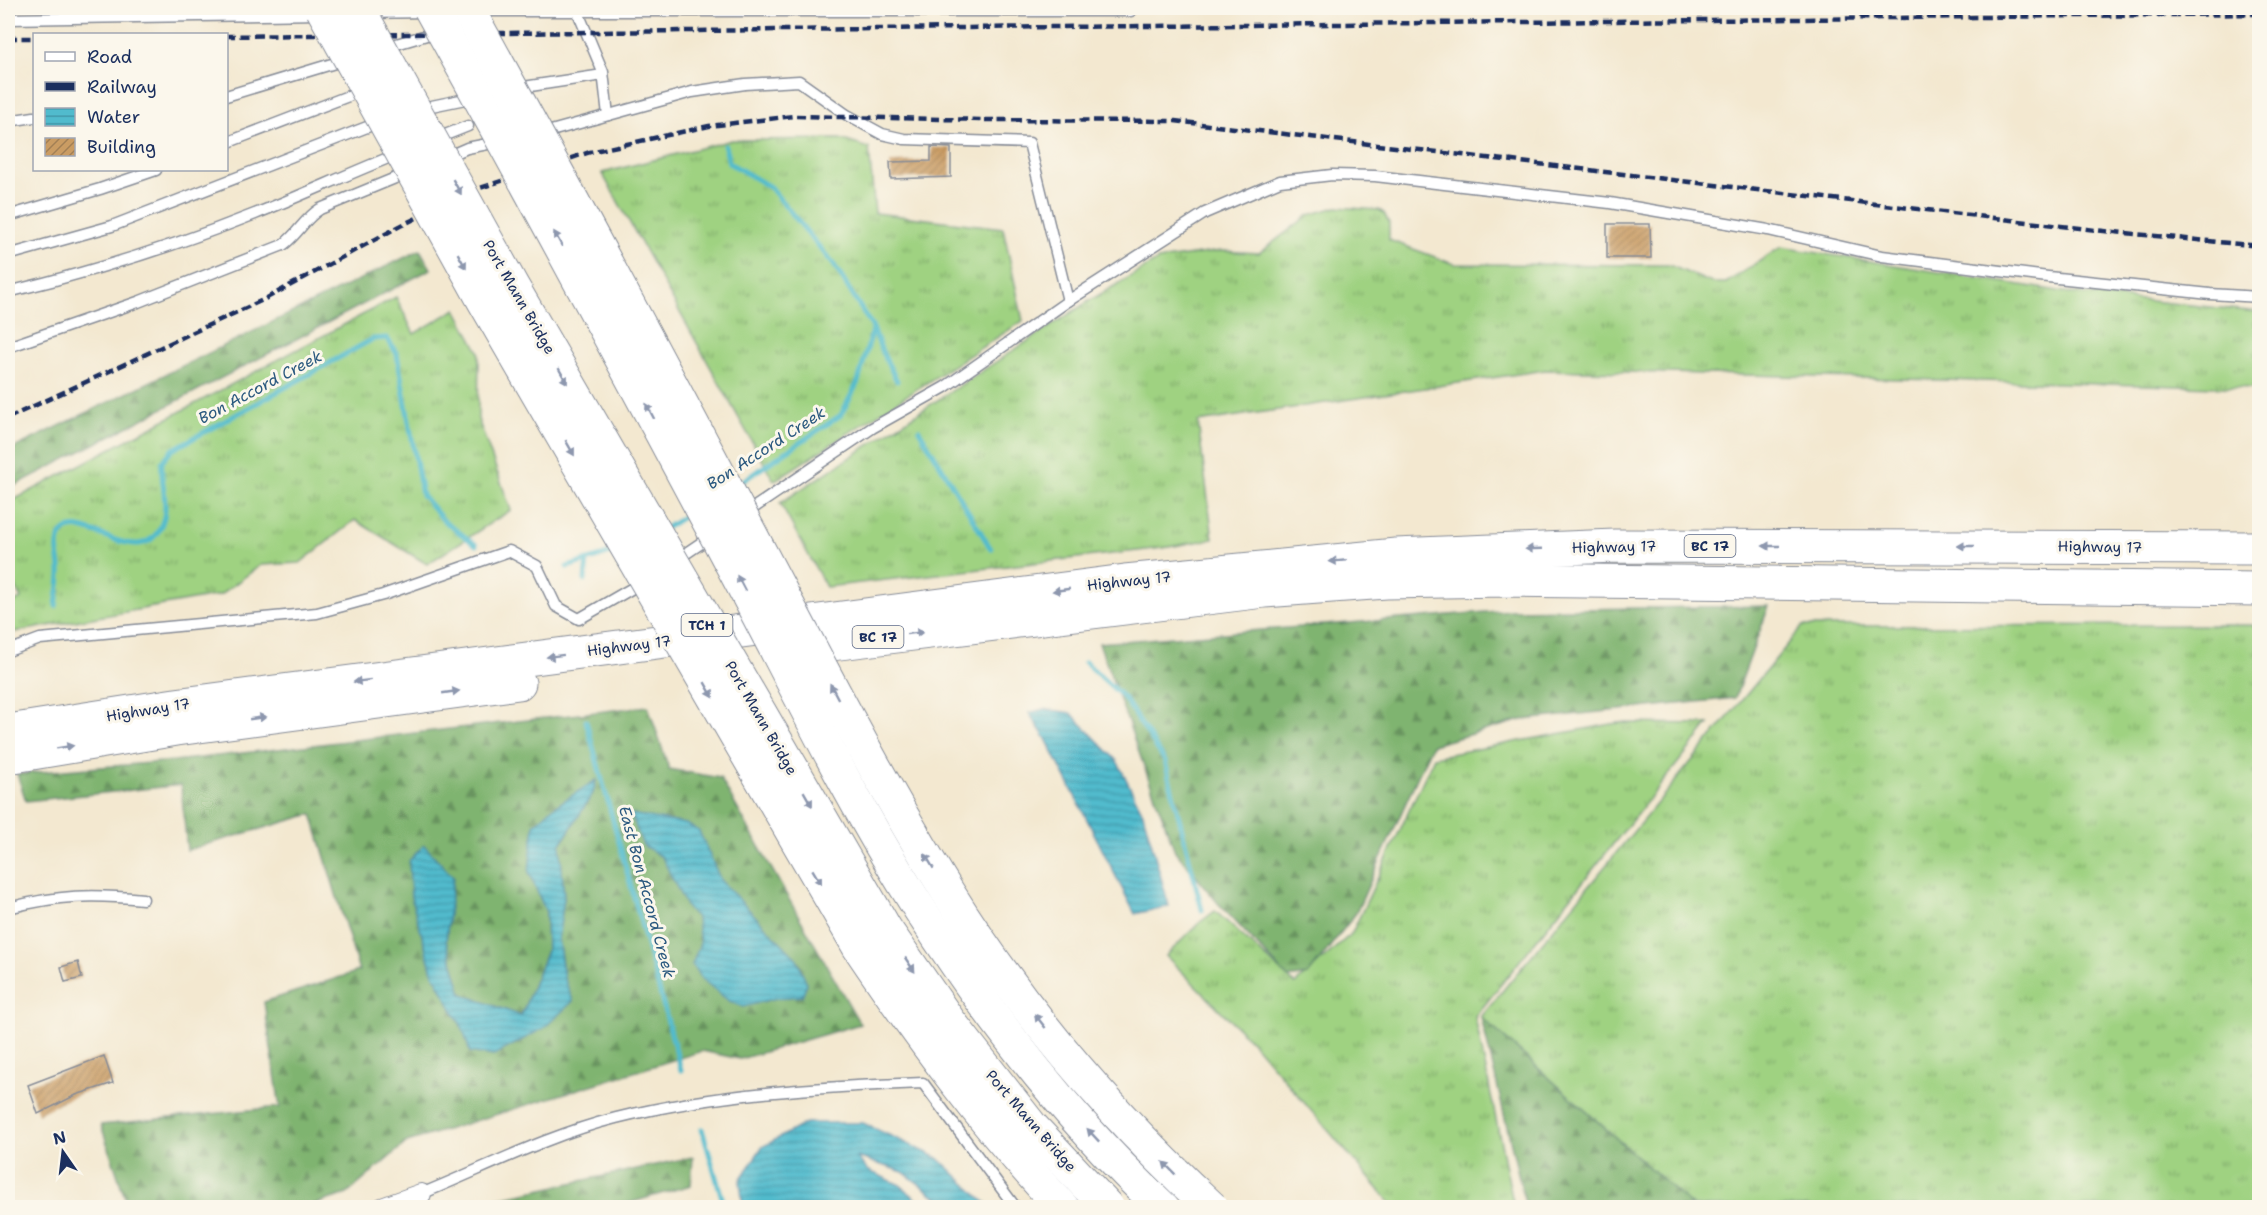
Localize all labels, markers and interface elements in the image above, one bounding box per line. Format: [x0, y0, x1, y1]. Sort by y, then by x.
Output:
legend [33, 33, 228, 171]
text: Road [87, 45, 132, 69]
text: Railway [87, 75, 157, 99]
text: Water [87, 105, 140, 129]
text: Building [87, 135, 156, 159]
one-way arrow [452, 179, 462, 196]
one-way arrow [553, 230, 563, 247]
street label: Port Mann Bridge [478, 236, 560, 358]
one-way arrow [457, 253, 467, 270]
water label: Bon Accord Creek [194, 345, 326, 429]
one-way arrow [558, 367, 568, 384]
one-way arrow [645, 402, 655, 419]
water label: Bon Accord Creek [703, 402, 829, 494]
one-way arrow [564, 440, 575, 456]
road number: BC 17 [1684, 535, 1736, 557]
street label: Highway 17 [1572, 536, 1656, 558]
street label: Highway 17 [2058, 536, 2142, 558]
one-way arrow [1761, 541, 1780, 551]
one-way arrow [1956, 541, 1975, 551]
one-way arrow [1524, 545, 1543, 554]
one-way arrow [1329, 556, 1348, 566]
street label: Highway 17 [1086, 567, 1172, 595]
one-way arrow [736, 574, 746, 591]
one-way arrow [1051, 585, 1070, 594]
road number: TCH 1 [682, 614, 732, 636]
road number: BC 17 [852, 626, 904, 648]
one-way arrow [906, 628, 925, 637]
street label: Highway 17 [586, 631, 672, 661]
one-way arrow [545, 651, 564, 660]
street label: Port Mann Bridge [720, 657, 802, 779]
one-way arrow [352, 676, 371, 685]
one-way arrow [704, 682, 714, 699]
one-way arrow [829, 682, 839, 699]
one-way arrow [442, 688, 461, 697]
street label: Highway 17 [105, 694, 191, 726]
one-way arrow [249, 714, 268, 723]
one-way arrow [56, 743, 75, 752]
one-way arrow [803, 791, 813, 808]
water label: East Bon Accord Creek [614, 804, 680, 980]
one-way arrow [924, 853, 935, 869]
one-way arrow [811, 869, 822, 885]
one-way arrow [904, 957, 915, 973]
one-way arrow [1034, 1013, 1047, 1029]
street label: Port Mann Bridge [981, 1066, 1081, 1176]
north arrow [33, 1122, 93, 1182]
text: N [51, 1126, 68, 1150]
one-way arrow [1086, 1128, 1100, 1143]
one-way arrow [1162, 1161, 1176, 1175]

